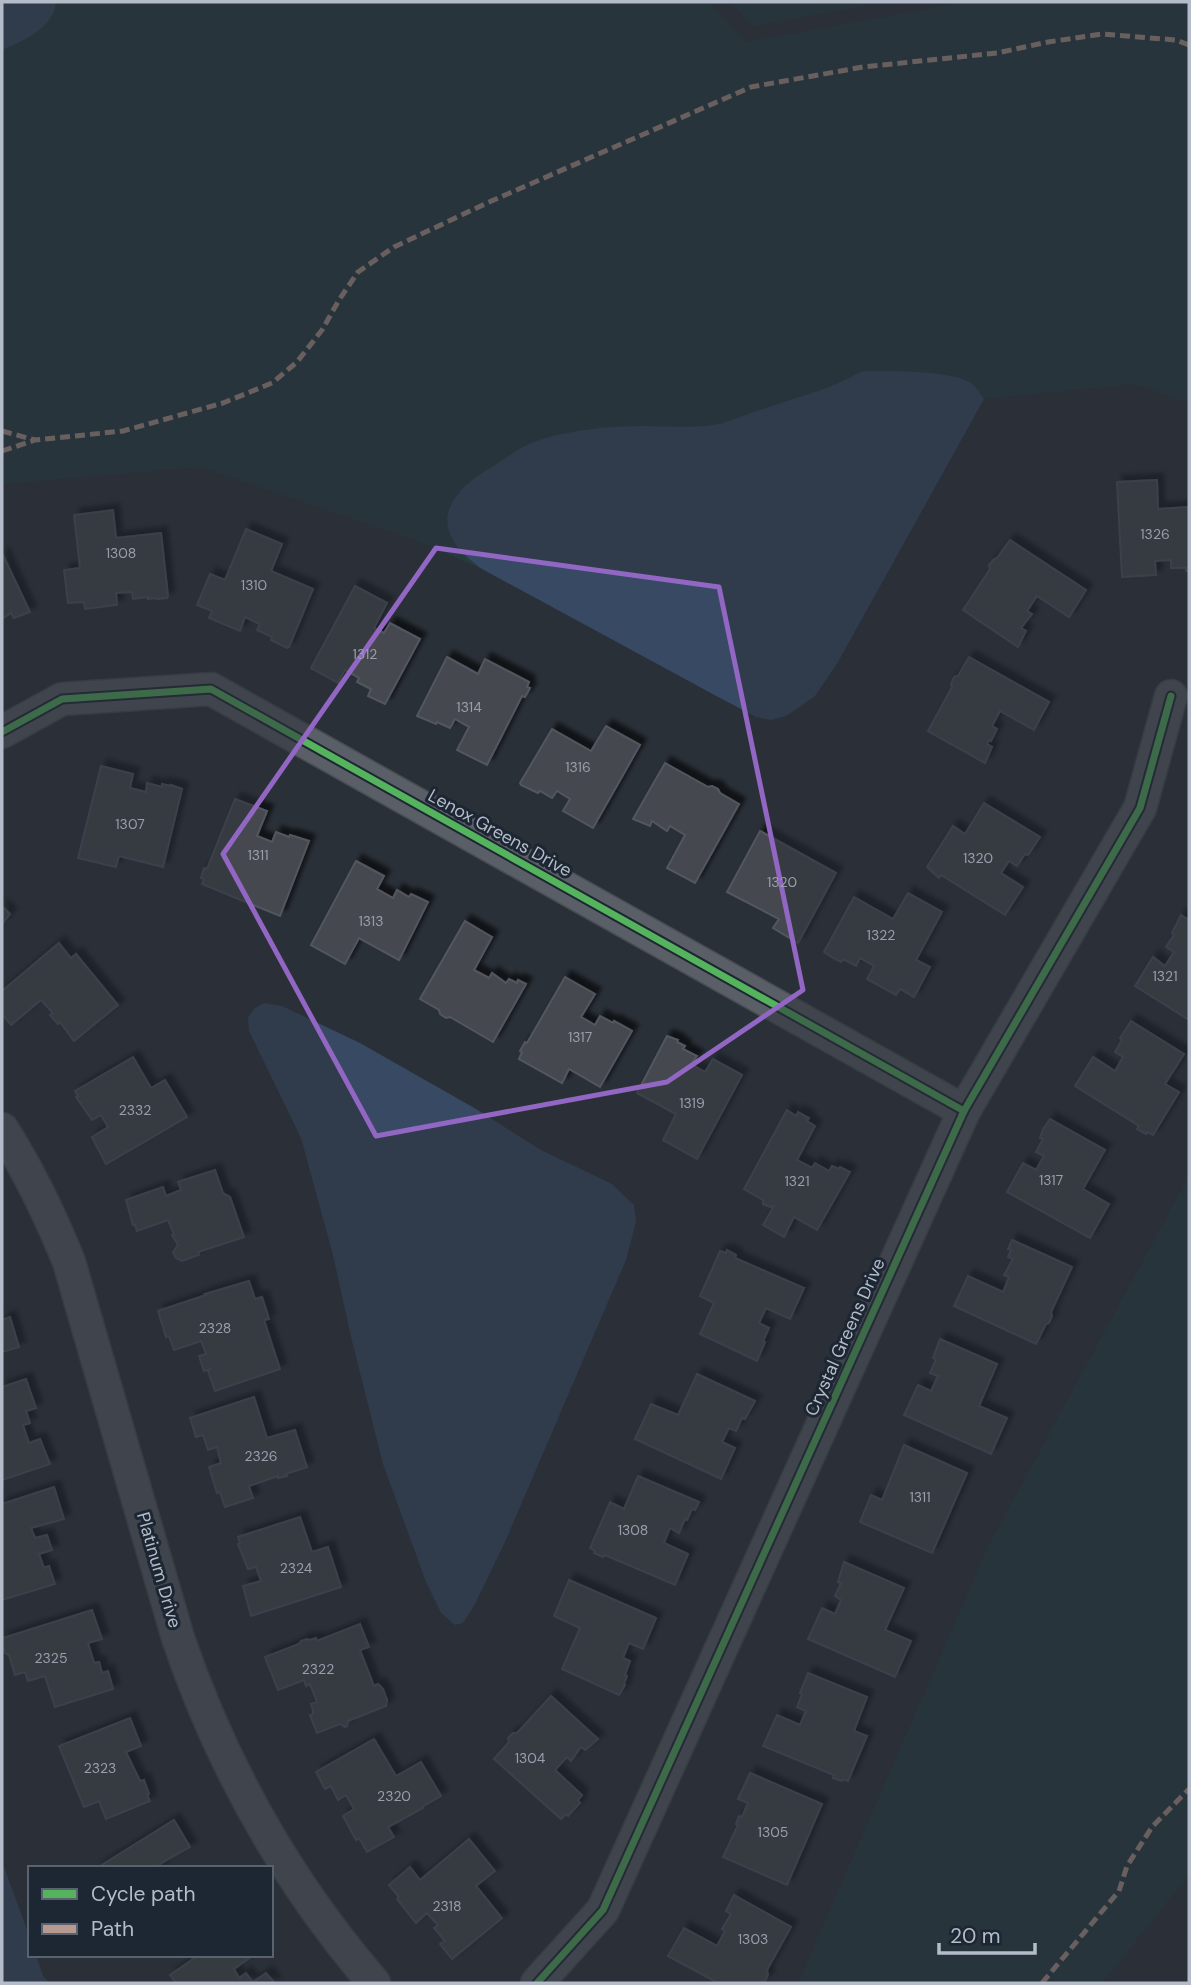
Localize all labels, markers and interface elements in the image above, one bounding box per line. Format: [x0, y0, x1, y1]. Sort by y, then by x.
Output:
house number: 1326 [1140, 525, 1170, 543]
house number: 1308 [106, 544, 136, 562]
house number: 1310 [241, 576, 267, 594]
house number: 1312 [353, 645, 377, 663]
house number: 1314 [456, 698, 482, 716]
house number: 1316 [565, 758, 591, 776]
street label: Lenox Greens Drive [424, 784, 576, 882]
house number: 1307 [115, 815, 145, 833]
house number: 1311 [247, 846, 269, 864]
house number: 1320 [963, 849, 993, 867]
house number: 1320 [767, 873, 797, 891]
house number: 1313 [358, 912, 384, 930]
house number: 1322 [867, 926, 895, 944]
house number: 1321 [1152, 967, 1178, 985]
house number: 1317 [568, 1028, 592, 1046]
house number: 1319 [679, 1094, 705, 1112]
house number: 2332 [119, 1101, 151, 1119]
house number: 1317 [1039, 1171, 1063, 1189]
house number: 1321 [784, 1172, 810, 1190]
street label: Crystal Greens Drive [799, 1254, 891, 1420]
house number: 2328 [199, 1319, 231, 1337]
house number: 2326 [244, 1447, 278, 1465]
house number: 1311 [909, 1488, 931, 1506]
street label: Platinum Drive [131, 1509, 187, 1631]
house number: 1308 [618, 1521, 648, 1539]
house number: 2324 [280, 1559, 313, 1577]
house number: 2325 [35, 1649, 67, 1667]
house number: 2322 [302, 1660, 334, 1678]
house number: 1304 [515, 1749, 546, 1767]
house number: 2323 [84, 1759, 116, 1777]
house number: 2320 [377, 1787, 411, 1805]
house number: 1305 [758, 1823, 788, 1841]
legend [28, 1866, 273, 1957]
text: Cycle path [91, 1880, 196, 1908]
house number: 2318 [433, 1897, 461, 1915]
scale bar [939, 1912, 1035, 1956]
text: Path [91, 1915, 134, 1943]
text: 20 m [950, 1922, 1001, 1950]
house number: 1303 [738, 1930, 768, 1948]

